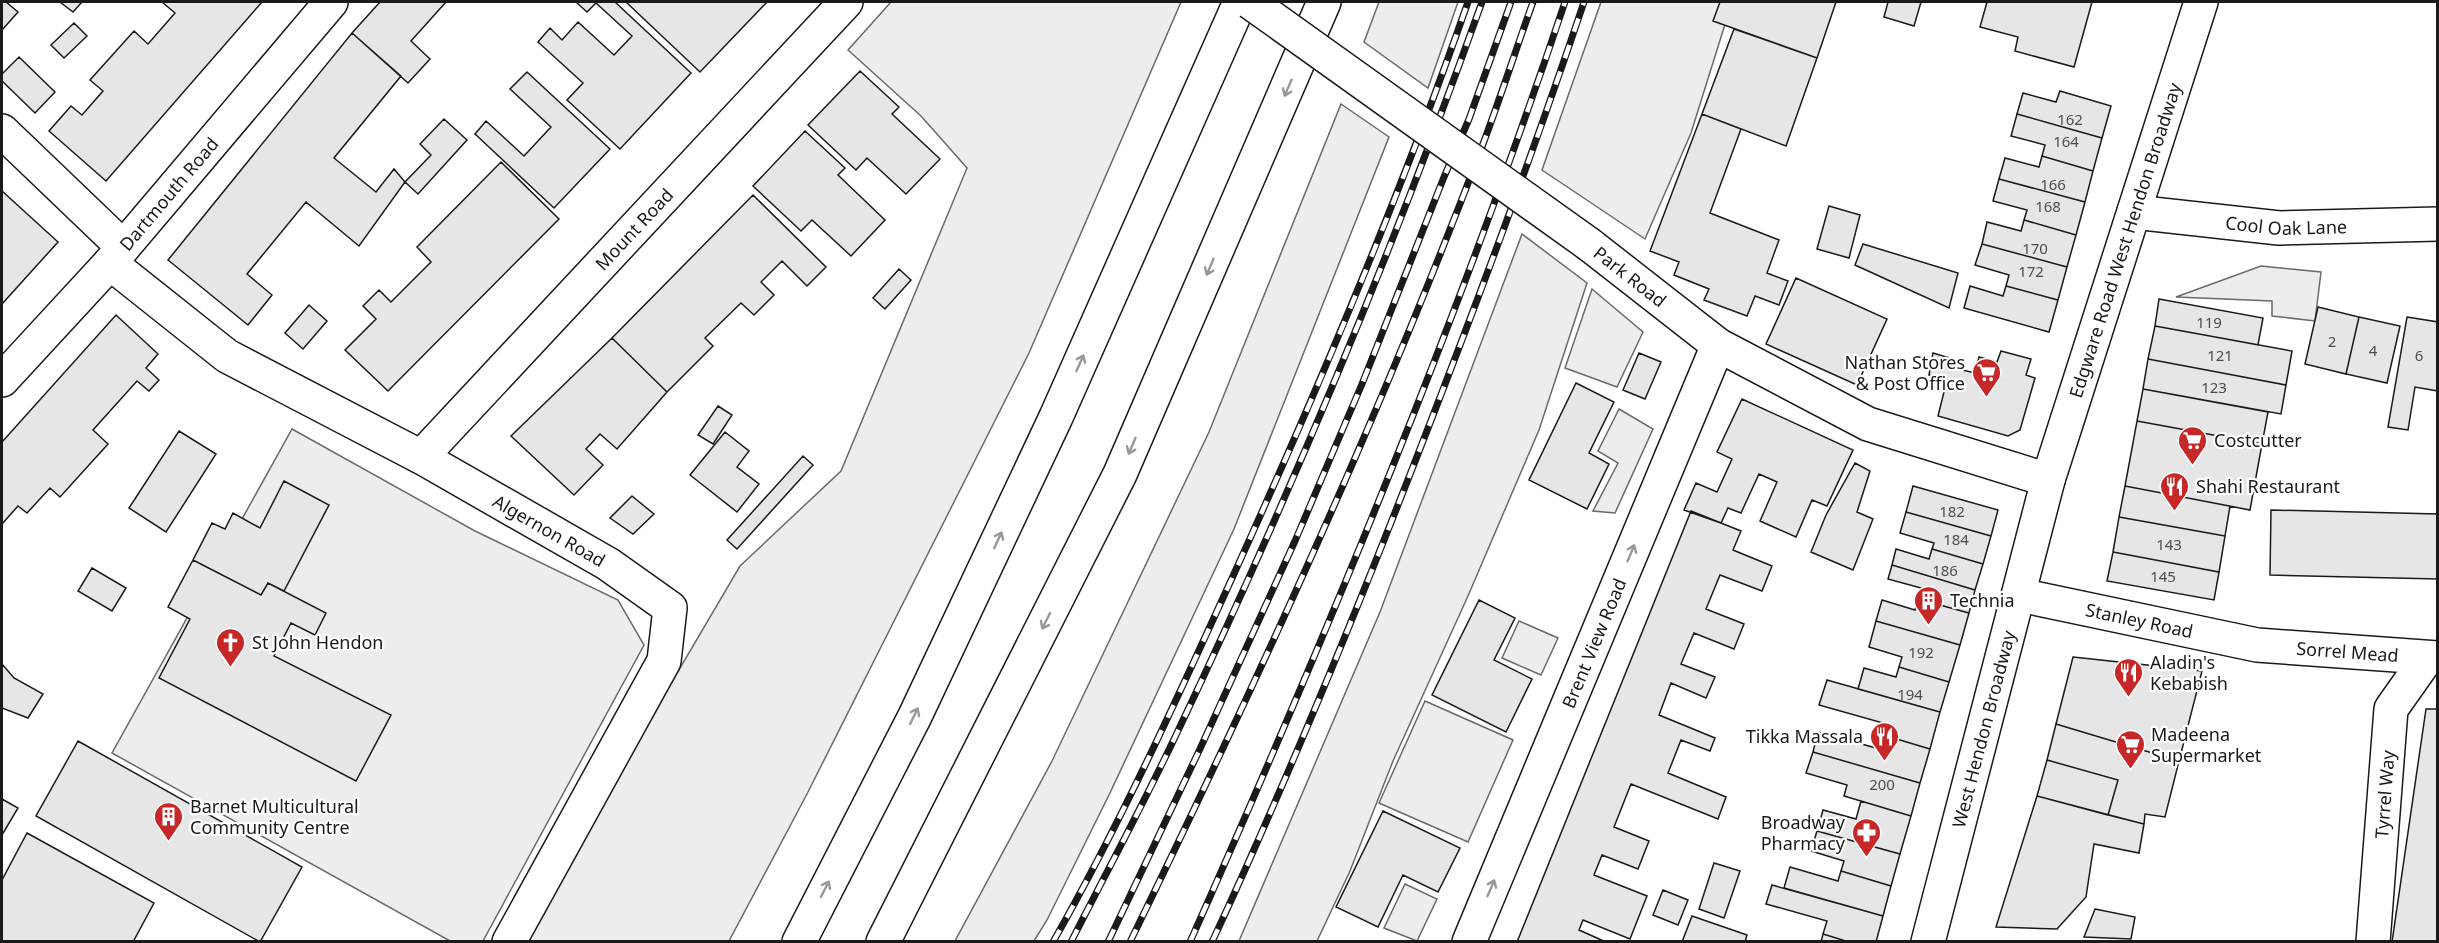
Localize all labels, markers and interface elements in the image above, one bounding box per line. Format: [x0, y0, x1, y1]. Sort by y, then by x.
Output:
one-way arrow [1282, 79, 1293, 97]
street label: Edgware Road West Hendon Broadway [2063, 79, 2187, 401]
house number: 162 [2057, 109, 2083, 129]
house number: 164 [2053, 131, 2079, 151]
street label: Dartmouth Road [114, 132, 224, 256]
house number: 166 [2040, 174, 2066, 194]
street label: Mount Road [590, 183, 678, 275]
house number: 168 [2035, 196, 2061, 216]
street label: Cool Oak Lane [2224, 210, 2347, 240]
house number: 170 [2022, 238, 2048, 258]
street label: Park Road [1589, 240, 1671, 312]
one-way arrow [1204, 258, 1215, 276]
house number: 172 [2018, 261, 2044, 281]
house number: 119 [2196, 312, 2222, 332]
house number: 2 [2328, 331, 2336, 351]
house number: 4 [2369, 340, 2378, 360]
house number: 121 [2207, 345, 2233, 365]
house number: 6 [2415, 345, 2423, 365]
place label: Nathan Stores & Post Office [1845, 350, 1965, 395]
one-way arrow [1074, 354, 1086, 372]
supermarket icon: Nathan Stores & Post Office [1970, 356, 2002, 398]
house number: 123 [2201, 377, 2227, 397]
supermarket icon: Costcutter [2177, 424, 2209, 466]
place label: Costcutter [2214, 428, 2302, 452]
one-way arrow [1126, 437, 1138, 455]
restaurant icon: Shahi Restaurant [2159, 470, 2191, 512]
place label: Shahi Restaurant [2196, 474, 2341, 498]
street label: Algernon Road [489, 489, 610, 572]
house number: 182 [1939, 501, 1965, 521]
house number: 184 [1943, 529, 1969, 549]
one-way arrow [992, 531, 1004, 549]
house number: 143 [2156, 534, 2182, 554]
one-way arrow [1626, 544, 1637, 562]
house number: 186 [1932, 560, 1958, 580]
house number: 145 [2150, 566, 2176, 586]
street label: Brent View Road [1556, 574, 1631, 712]
building icon: Technia [1913, 584, 1945, 626]
place label: Technia [1950, 588, 2015, 612]
street label: Stanley Road [2083, 597, 2195, 643]
one-way arrow [1040, 611, 1051, 629]
church icon: St John Hendon [215, 626, 247, 668]
street label: West Hendon Broadway [1946, 627, 2021, 830]
place label: St John Hendon [252, 630, 384, 654]
street label: Sorrel Mead [2296, 636, 2400, 667]
house number: 192 [1908, 642, 1934, 662]
place label: Aladin's Kebabish [2150, 650, 2228, 695]
restaurant icon: Aladin's Kebabish [2113, 656, 2145, 698]
house number: 194 [1897, 684, 1923, 704]
one-way arrow [909, 707, 921, 725]
restaurant icon: Tikka Massala [1868, 720, 1900, 762]
place label: Madeena Supermarket [2151, 722, 2262, 767]
place label: Tikka Massala [1746, 724, 1863, 748]
supermarket icon: Madeena Supermarket [2114, 728, 2146, 770]
street label: Tyrrel Way [2369, 749, 2400, 840]
house number: 200 [1869, 774, 1895, 794]
place label: Barnet Multicultural Community Centre [190, 794, 359, 839]
building icon: Barnet Multicultural Community Centre [153, 800, 185, 842]
place label: Broadway Pharmacy [1761, 810, 1846, 855]
pharmacy icon: Broadway Pharmacy [1850, 816, 1882, 858]
one-way arrow [1486, 879, 1497, 897]
one-way arrow [820, 881, 832, 899]

